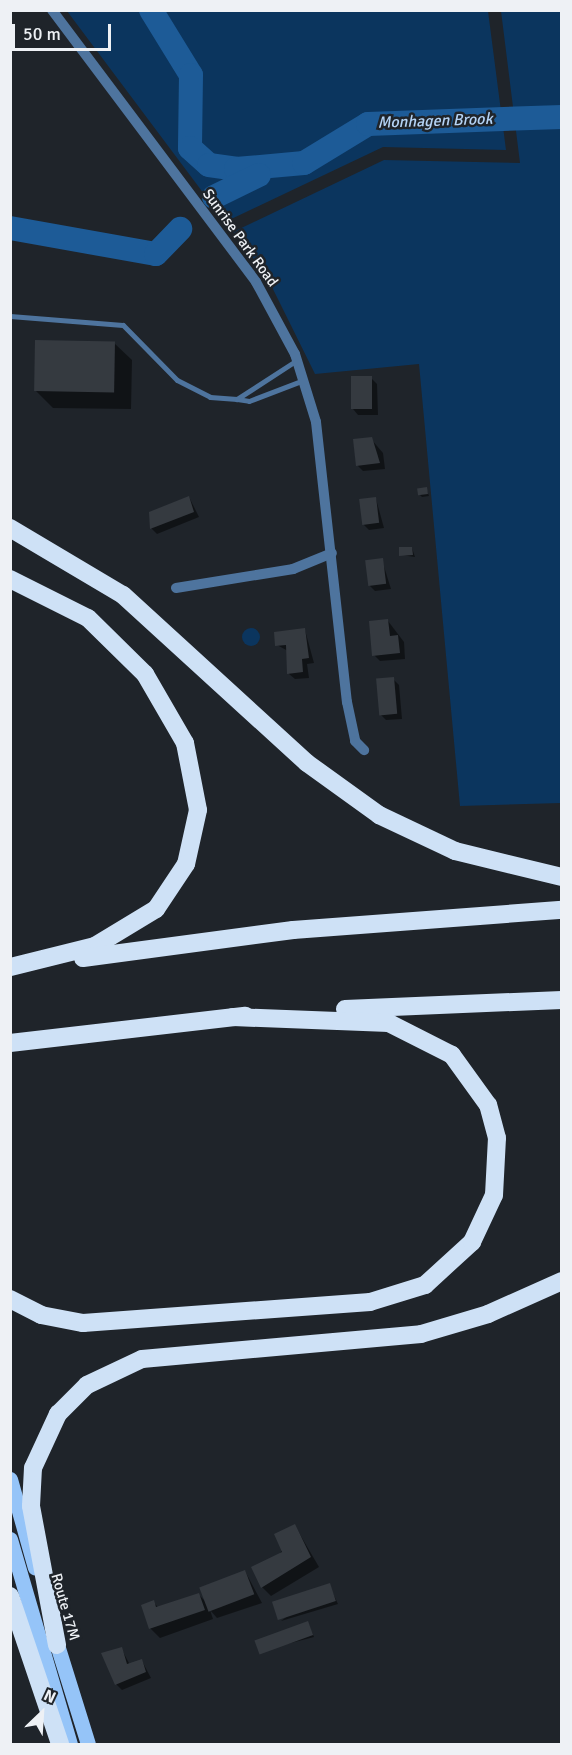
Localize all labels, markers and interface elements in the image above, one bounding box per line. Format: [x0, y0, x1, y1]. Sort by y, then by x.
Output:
scale bar [15, 12, 114, 50]
text: 50 m [23, 23, 61, 45]
water label: Monhagen Brook [377, 109, 493, 133]
street label: Sunrise Park Road [199, 186, 281, 290]
street label: Route 17M [47, 1571, 83, 1643]
north arrow [12, 1683, 72, 1743]
text: N [40, 1685, 59, 1708]

